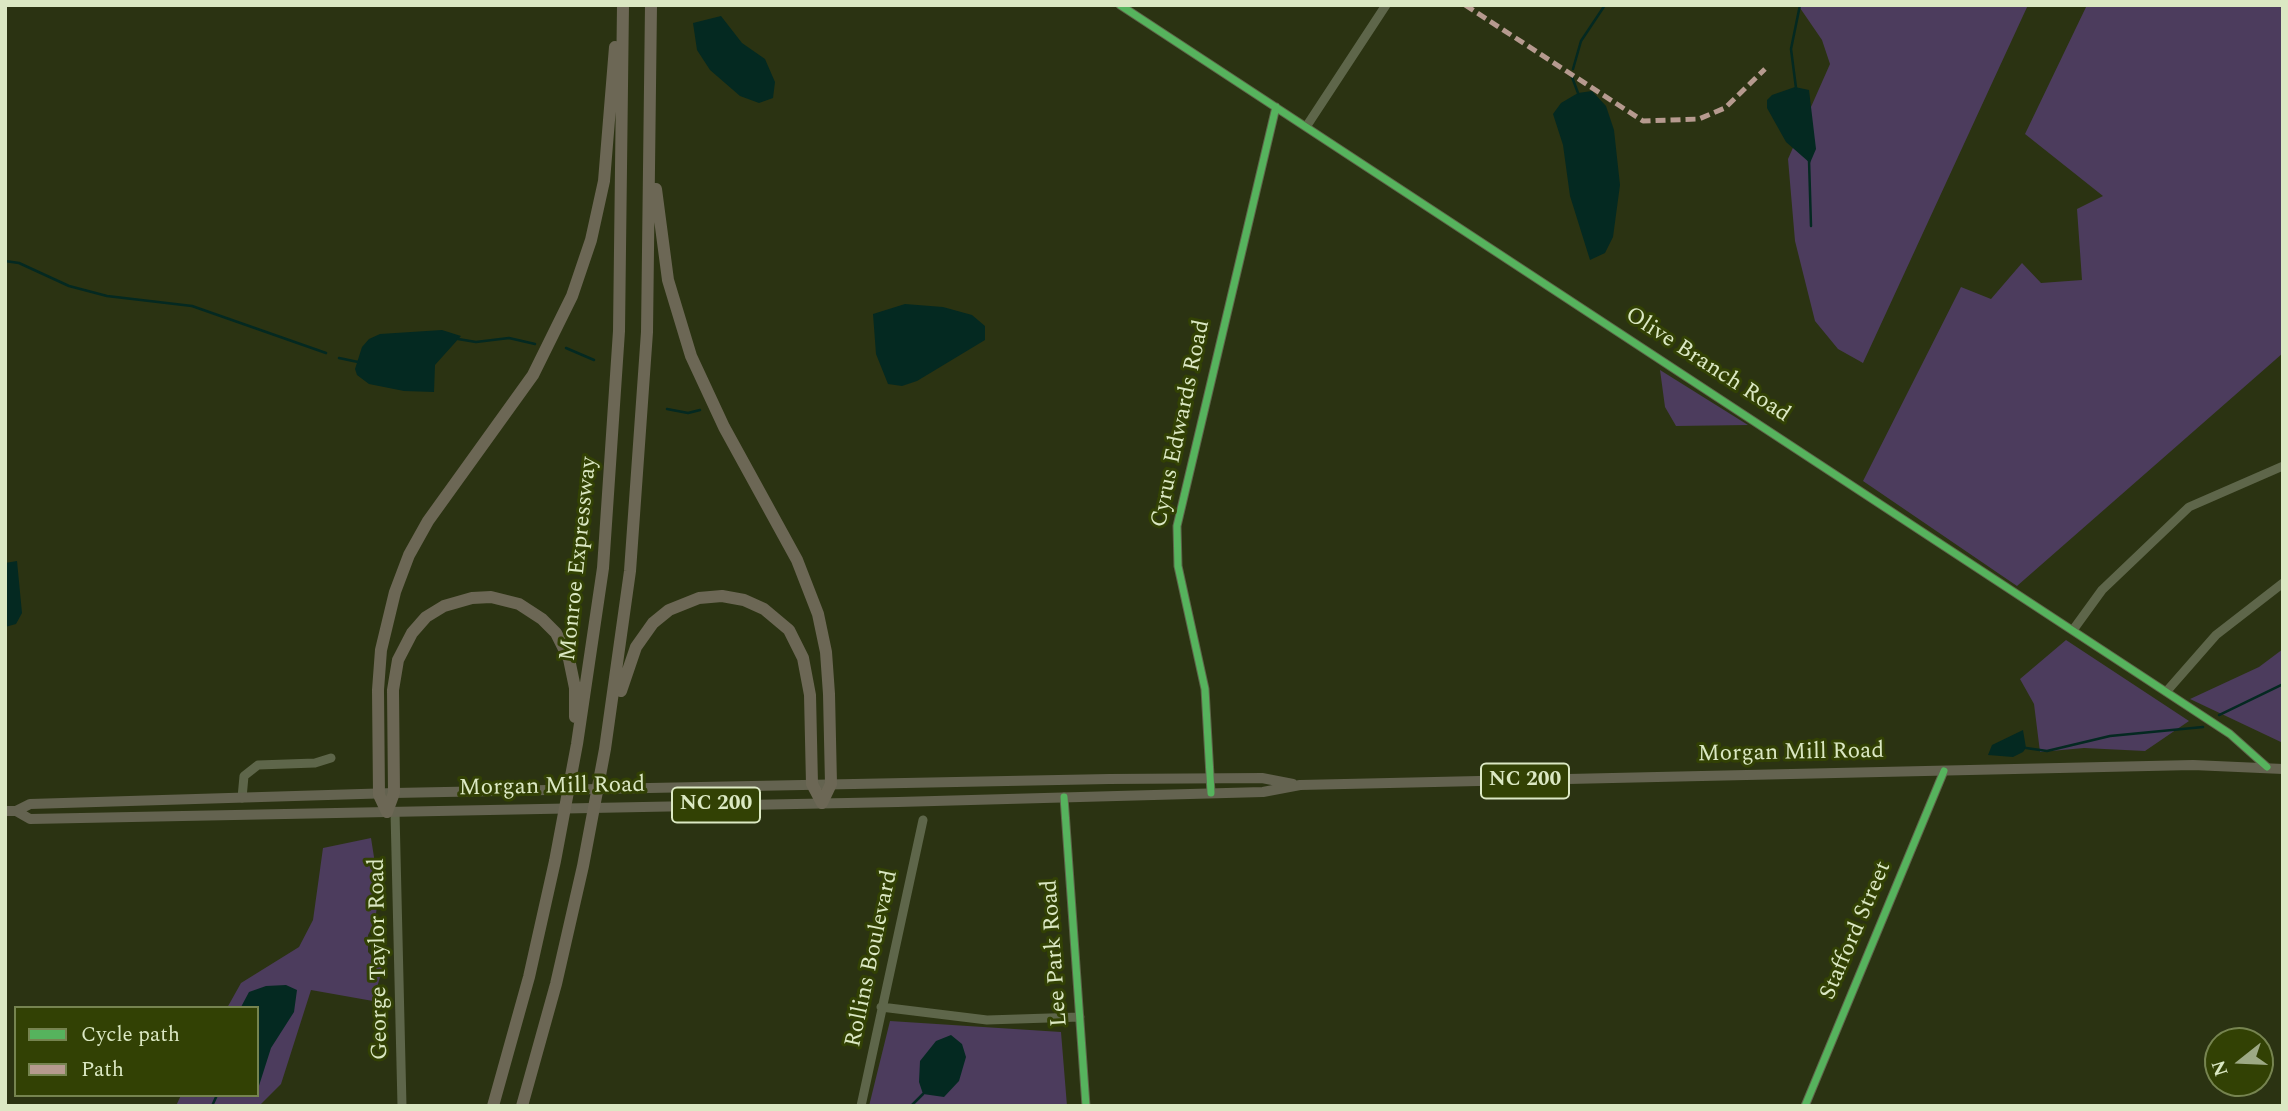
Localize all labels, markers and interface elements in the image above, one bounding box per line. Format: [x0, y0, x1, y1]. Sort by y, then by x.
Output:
street label: Olive Branch Road [1619, 302, 1795, 430]
street label: Cyrus Edwards Road [1147, 318, 1217, 530]
street label: Monroe Expressway [556, 455, 604, 663]
street label: Morgan Mill Road [1697, 739, 1885, 769]
road number: NC 200 [1481, 764, 1569, 798]
street label: Morgan Mill Road [458, 773, 646, 803]
road number: NC 200 [672, 788, 760, 822]
street label: George Taylor Road [364, 858, 396, 1060]
street label: Stafford Street [1815, 858, 1899, 1004]
street label: Rollins Boulevard [841, 868, 905, 1050]
street label: Lee Park Road [1037, 878, 1075, 1028]
legend [14, 1006, 259, 1097]
text: Cycle path [81, 1019, 180, 1051]
north arrow [2204, 1027, 2274, 1097]
text: Path [81, 1054, 124, 1086]
text: N [2204, 1056, 2237, 1080]

